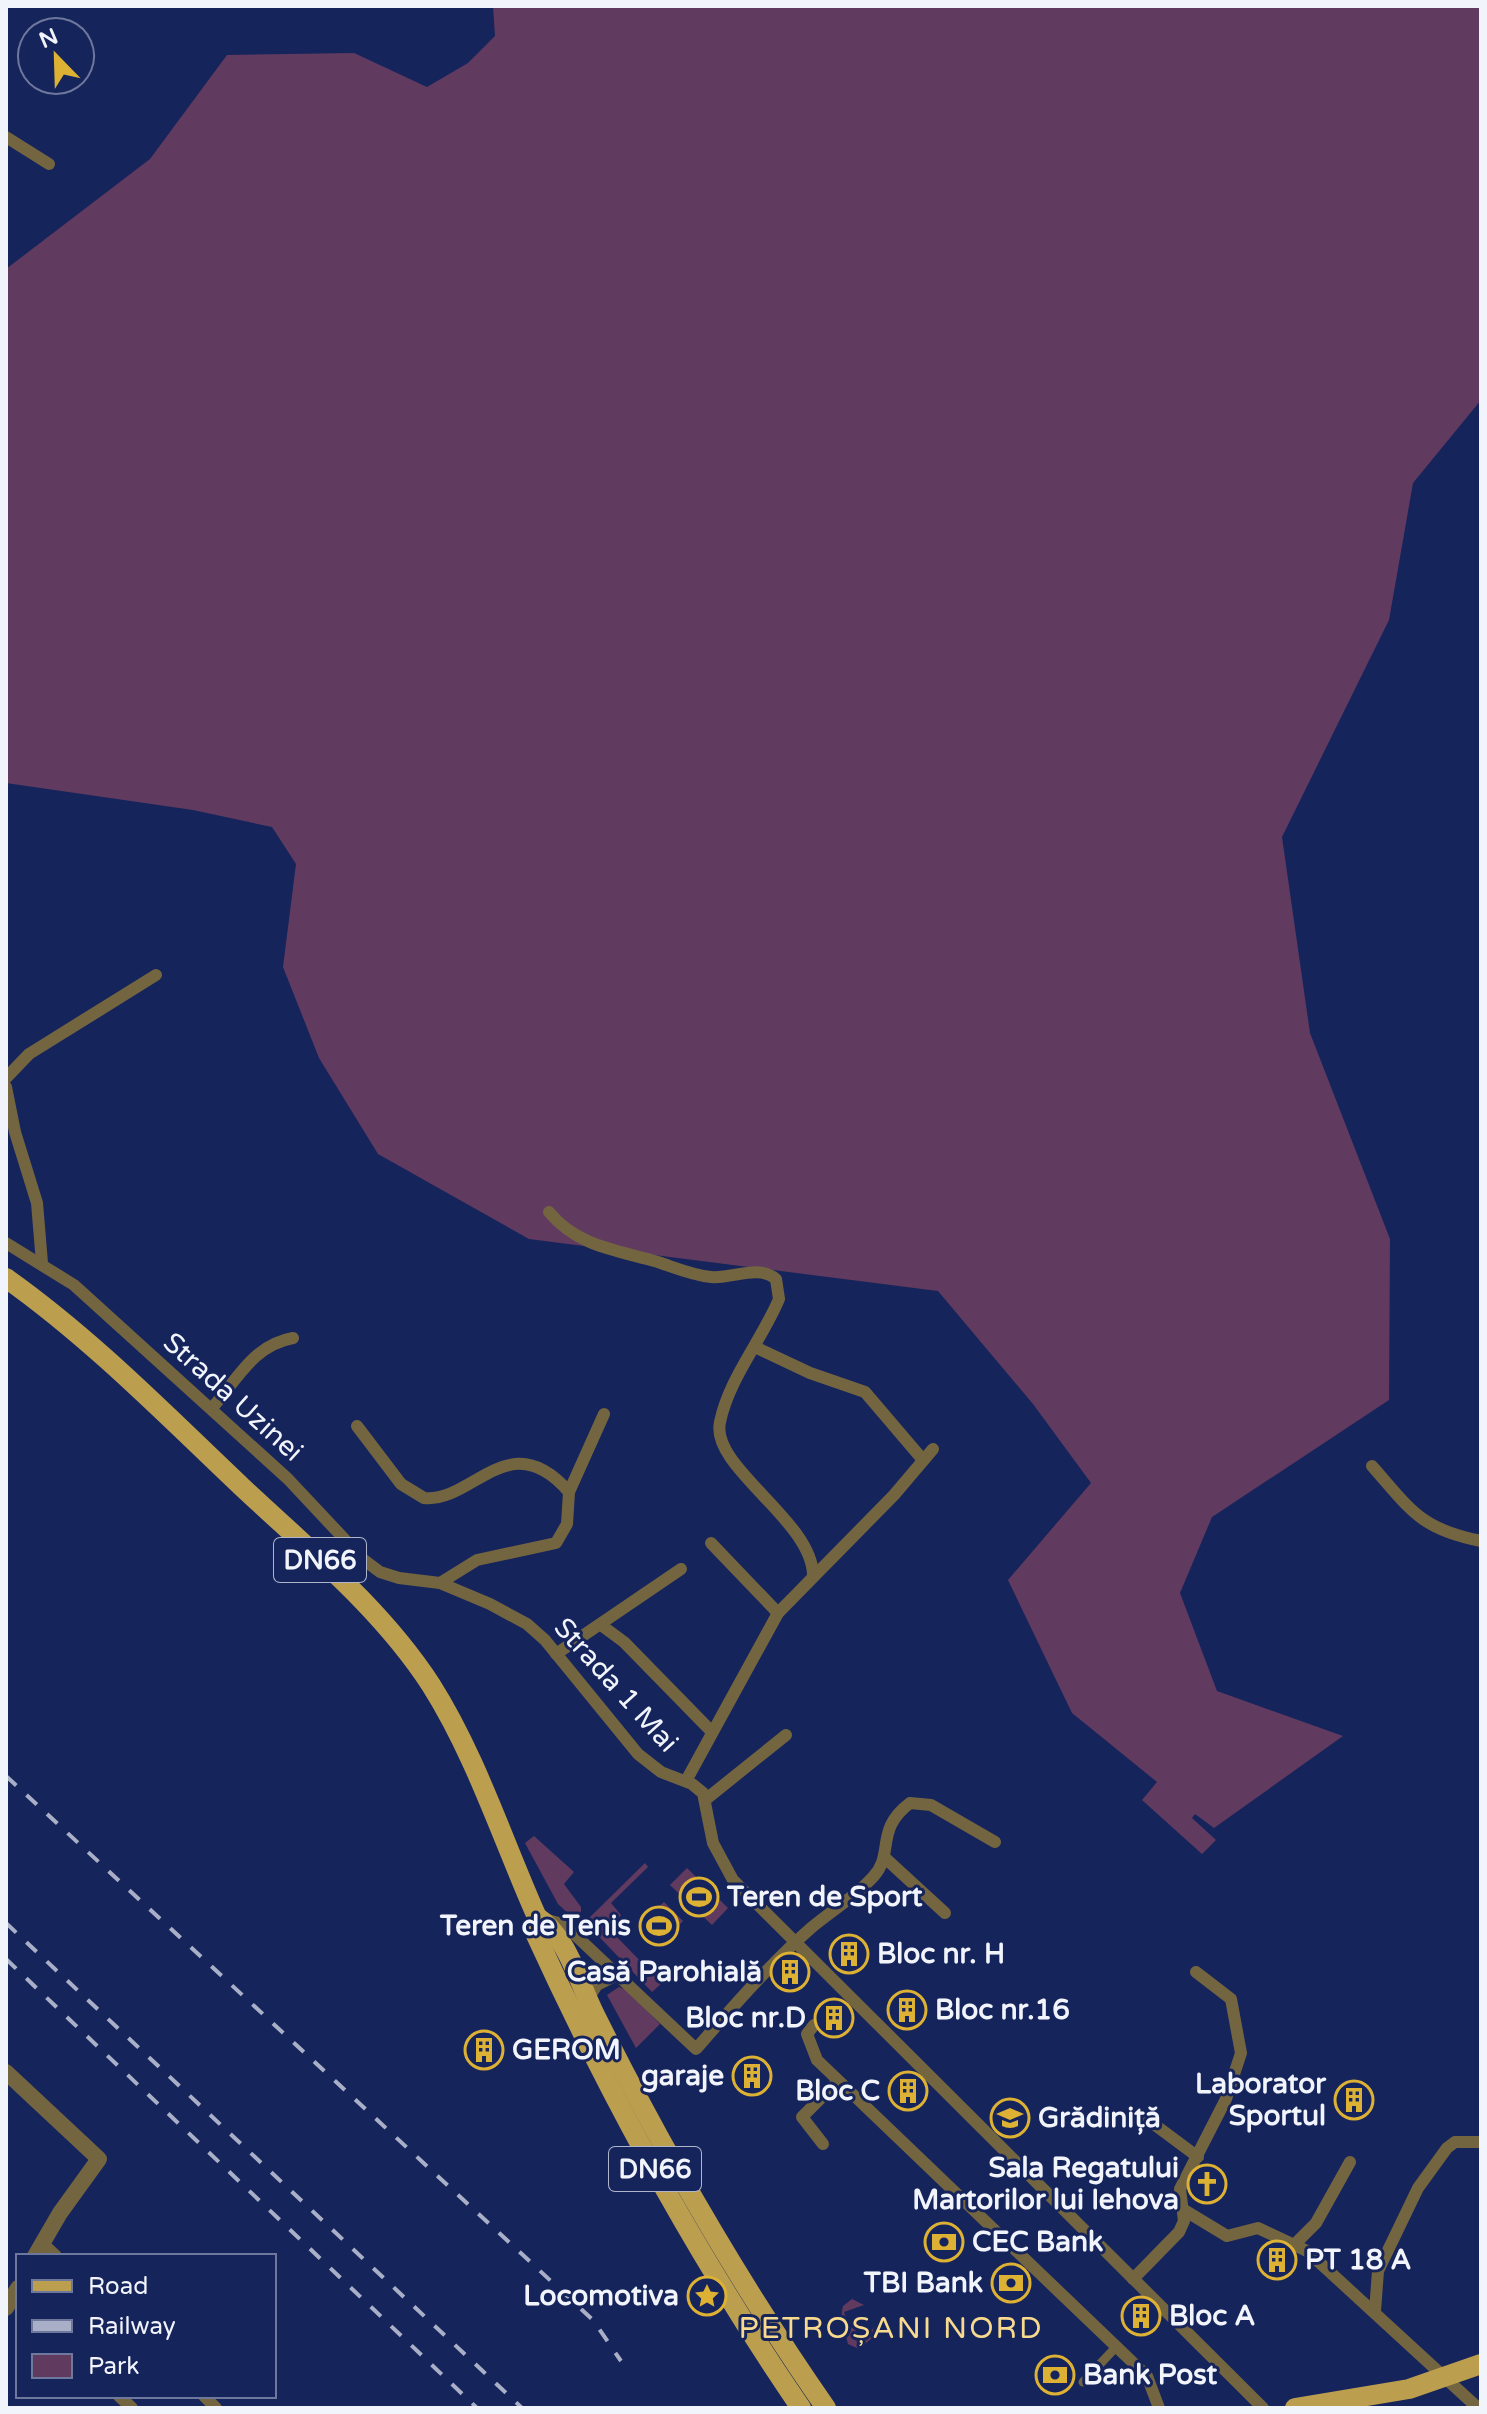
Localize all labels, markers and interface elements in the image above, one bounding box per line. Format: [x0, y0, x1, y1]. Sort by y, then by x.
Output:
north arrow [16, 16, 96, 96]
text: N [35, 23, 62, 54]
street label: Strada Uzinei [156, 1325, 310, 1469]
road number: DN66 [274, 1538, 366, 1582]
street label: Strada 1 Mai [547, 1611, 685, 1759]
sports icon: Teren de Sport [678, 1876, 720, 1918]
place label: Teren de Sport [726, 1880, 923, 1914]
sports icon: Teren de Tenis [638, 1905, 680, 1947]
place label: Teren de Tenis [439, 1909, 631, 1943]
building icon: Bloc nr. H [828, 1933, 870, 1975]
place label: Bloc nr. H [877, 1937, 1005, 1971]
building icon: Casă Parohială [769, 1951, 811, 1993]
place label: Casă Parohială [567, 1955, 762, 1989]
building icon: Bloc nr.16 [886, 1989, 928, 2031]
place label: Bloc nr.16 [935, 1993, 1070, 2027]
building icon: Bloc nr.D [813, 1997, 855, 2039]
place label: Bloc nr.D [685, 2001, 806, 2035]
building icon: GEROM [463, 2029, 505, 2071]
place label: GEROM [512, 2033, 621, 2067]
building icon: garaje [731, 2055, 773, 2097]
place label: garaje [641, 2059, 724, 2093]
place label: Laborator Sportul [1195, 2067, 1327, 2133]
building icon: Bloc C [887, 2070, 929, 2112]
place label: Bloc C [795, 2074, 880, 2108]
building icon: Laborator Sportul [1333, 2079, 1375, 2121]
school or university icon: Grădiniță [989, 2097, 1031, 2139]
place label: Grădiniță [1038, 2101, 1161, 2135]
road number: DN66 [609, 2147, 701, 2191]
place label: Sala Regatului Martorilor lui Iehova [912, 2151, 1179, 2217]
church icon: Sala Regatului Martorilor lui Iehova [1186, 2163, 1228, 2205]
bank icon: CEC Bank [923, 2221, 965, 2263]
place label: CEC Bank [972, 2225, 1103, 2259]
building icon: PT 18 A [1256, 2239, 1298, 2281]
place label: PT 18 A [1305, 2243, 1412, 2277]
legend [16, 2254, 276, 2398]
bank icon: TBI Bank [990, 2262, 1032, 2304]
place label: TBI Bank [863, 2266, 983, 2300]
text: Road [88, 2272, 148, 2301]
place icon: Locomotiva [686, 2275, 728, 2317]
place label: Locomotiva [523, 2279, 679, 2313]
building icon: Bloc A [1120, 2295, 1162, 2337]
place label: Bloc A [1169, 2299, 1255, 2333]
district label: PETROȘANI NORD [739, 2310, 1043, 2347]
text: Railway [88, 2312, 176, 2341]
text: Park [88, 2352, 139, 2381]
bank icon: Bank Post [1034, 2354, 1076, 2396]
place label: Bank Post [1083, 2358, 1218, 2392]

